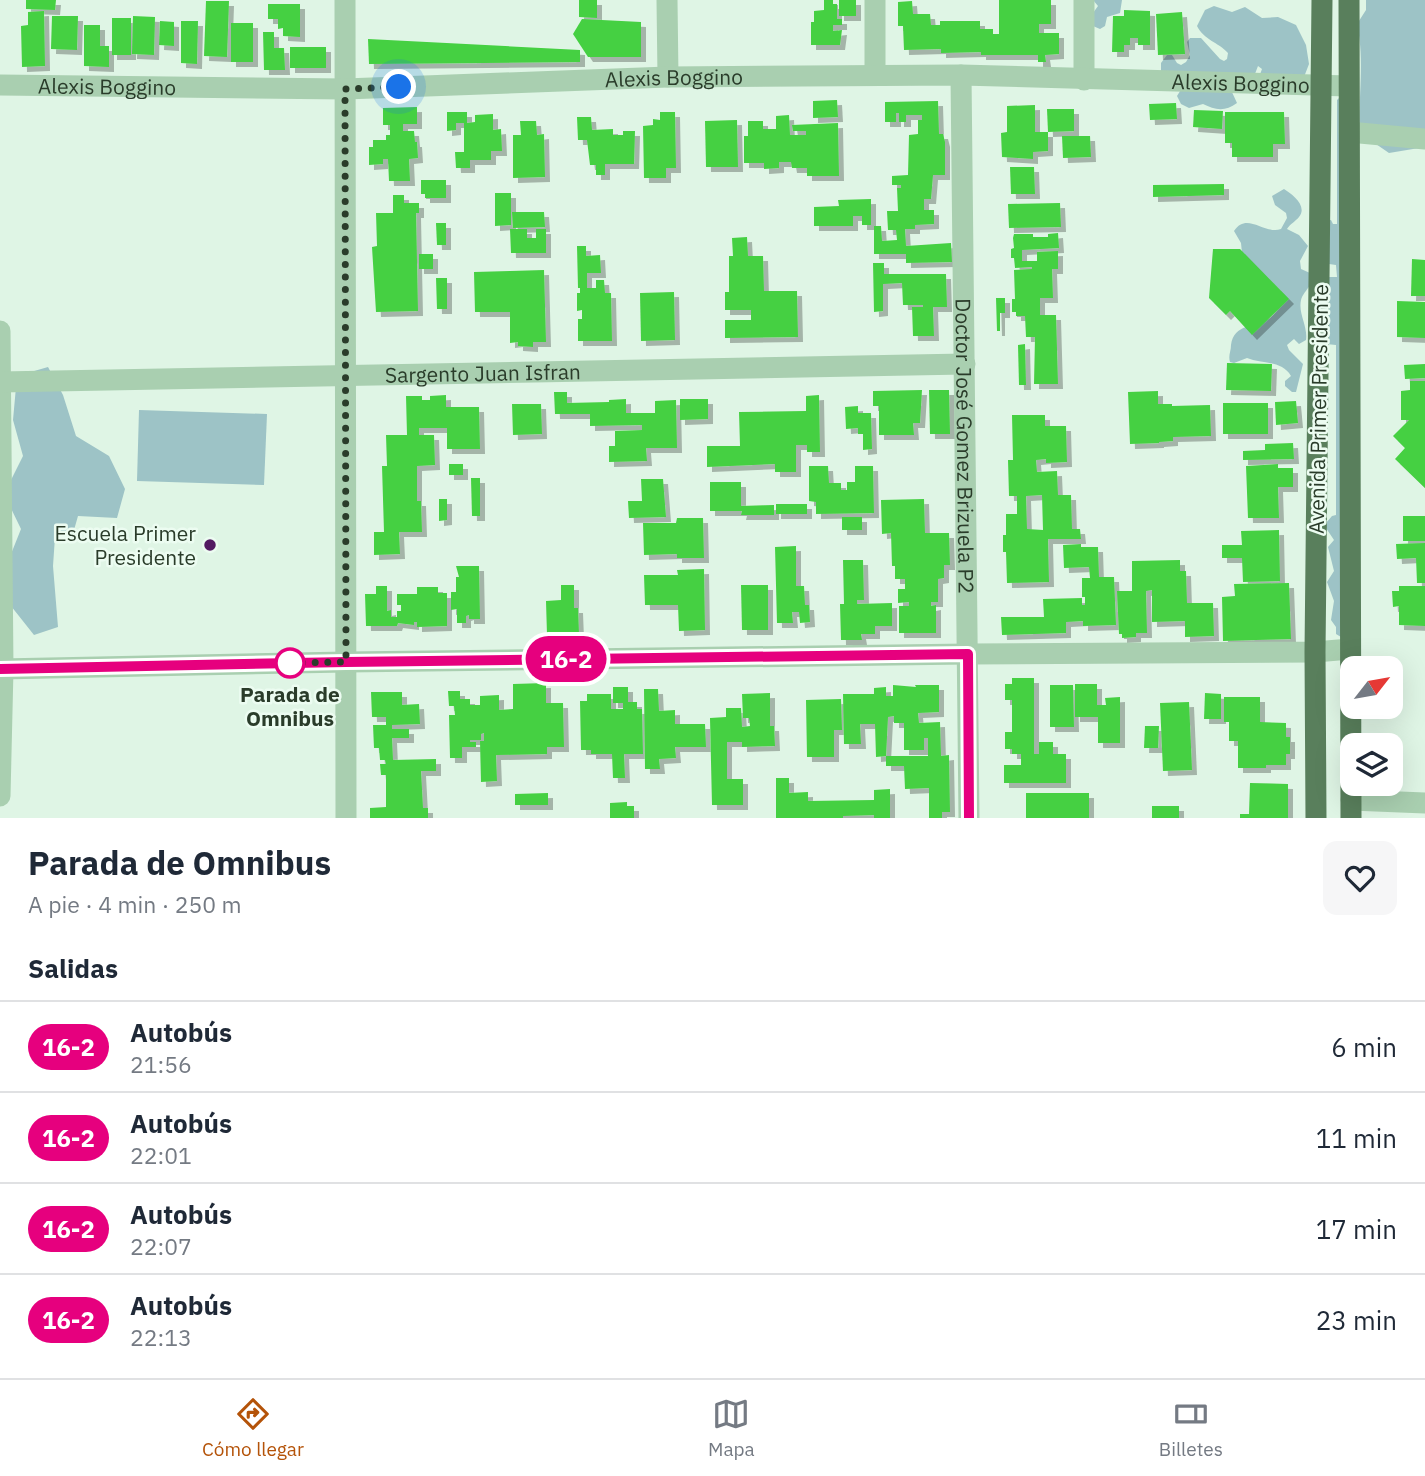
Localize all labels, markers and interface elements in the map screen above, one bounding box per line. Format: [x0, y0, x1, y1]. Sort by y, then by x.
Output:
street label: Alexis Boggino [604, 62, 743, 93]
street label: Alexis Boggino [1171, 67, 1310, 99]
your location [381, 69, 416, 104]
street label: Alexis Boggino [38, 71, 176, 101]
street label: Avenida Primer Presidente [1302, 284, 1334, 534]
street label: Doctor José Gomez Brizuela P2 [949, 298, 981, 594]
street label: Sargento Juan Isfran [385, 357, 581, 389]
place label: Escuela Primer Presidente [55, 519, 196, 571]
marker: Escuela Primer Presidente [202, 537, 218, 553]
line badge: 16-2 [517, 636, 615, 682]
text: 16-2 [540, 643, 592, 675]
marker: Parada de Omnibus [275, 648, 305, 678]
north arrow [1340, 656, 1404, 719]
map controls [1340, 656, 1403, 796]
place label: Parada de Omnibus [240, 680, 340, 732]
button: layers [1340, 733, 1403, 796]
text: Parada de Omnibus [28, 841, 331, 884]
button: heart [1323, 841, 1397, 915]
text: A pie · 4 min · 250 m [28, 889, 242, 919]
text: Salidas [28, 951, 118, 985]
text: Autobús [130, 1015, 232, 1049]
text: 6 min [1331, 1030, 1397, 1064]
text: 16-2 [42, 1031, 95, 1063]
text: 21:56 [130, 1049, 192, 1079]
text: Autobús [130, 1106, 232, 1140]
text: 11 min [1316, 1121, 1397, 1155]
text: 16-2 [42, 1122, 95, 1154]
text: 22:01 [130, 1140, 192, 1170]
text: Autobús [130, 1197, 232, 1231]
text: 17 min [1316, 1212, 1397, 1246]
text: 16-2 [42, 1213, 95, 1245]
text: 22:07 [130, 1231, 192, 1261]
text: Autobús [130, 1288, 232, 1322]
text: 23 min [1316, 1303, 1397, 1337]
text: 16-2 [42, 1304, 95, 1336]
text: 22:13 [130, 1322, 192, 1352]
tab: Cómo llegar [202, 1395, 304, 1461]
tab: Mapa [708, 1395, 755, 1461]
tab: Billetes [1159, 1395, 1223, 1461]

